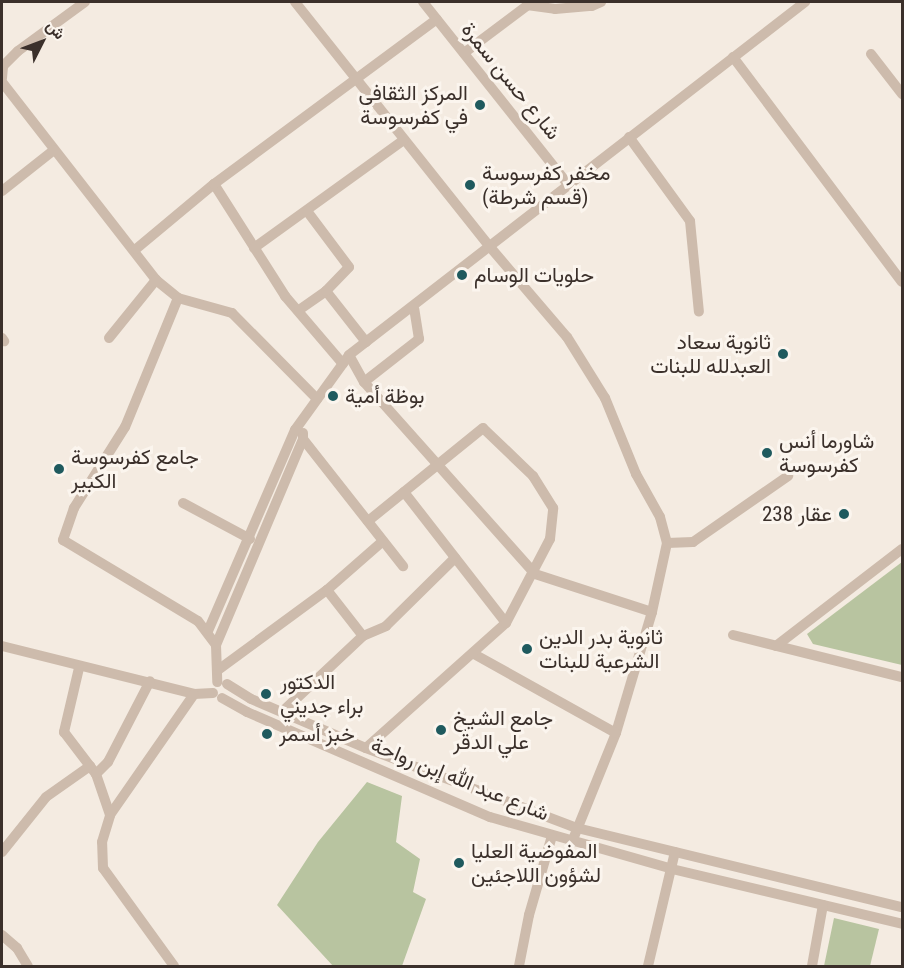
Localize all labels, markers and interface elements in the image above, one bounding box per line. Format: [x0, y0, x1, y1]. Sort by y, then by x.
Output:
north arrow [12, 12, 72, 72]
text: ش [42, 16, 69, 43]
street label: شارع حسن سمرة [456, 17, 566, 145]
place label: المركز الثقافي في كفرسوسة [359, 80, 468, 130]
marker: المركز الثقافي في كفرسوسة [473, 98, 487, 112]
place label: مخفر كفرسوسة (قسم شرطة) [482, 160, 610, 210]
marker: مخفر كفرسوسة (قسم شرطة) [463, 178, 477, 192]
place label: حلويات الوسام [474, 262, 594, 288]
marker: حلويات الوسام [455, 268, 469, 282]
place label: ثانوية سعاد العبدلله للبنات [650, 329, 771, 379]
marker: ثانوية سعاد العبدلله للبنات [776, 347, 790, 361]
place label: بوظة أمية [345, 383, 424, 409]
marker: بوظة أمية [326, 389, 340, 403]
place label: شاورما أنس كفرسوسة [779, 428, 874, 478]
place label: جامع كفرسوسة الكبير [71, 444, 199, 494]
marker: شاورما أنس كفرسوسة [760, 446, 774, 460]
marker: جامع كفرسوسة الكبير [52, 462, 66, 476]
place label: عقار 238 [762, 501, 832, 527]
marker: عقار 238 [837, 507, 851, 521]
place label: ثانوية بدر الدين الشرعية للبنات [539, 624, 663, 674]
marker: ثانوية بدر الدين الشرعية للبنات [520, 642, 534, 656]
place label: الدكتور براء جديني [280, 669, 364, 719]
marker: الدكتور براء جديني [257, 685, 275, 703]
place label: جامع الشيخ علي الدقر [453, 705, 553, 755]
place label: خبز أسمر [279, 721, 355, 747]
marker: جامع الشيخ علي الدقر [434, 723, 448, 737]
marker: خبز أسمر [260, 727, 274, 741]
street label: شارع عبد الله إبن رواحة [367, 732, 553, 826]
place label: المفوضية العليا لشؤون اللاجئين [471, 838, 601, 888]
marker: المفوضية العليا لشؤون اللاجئين [452, 856, 466, 870]

